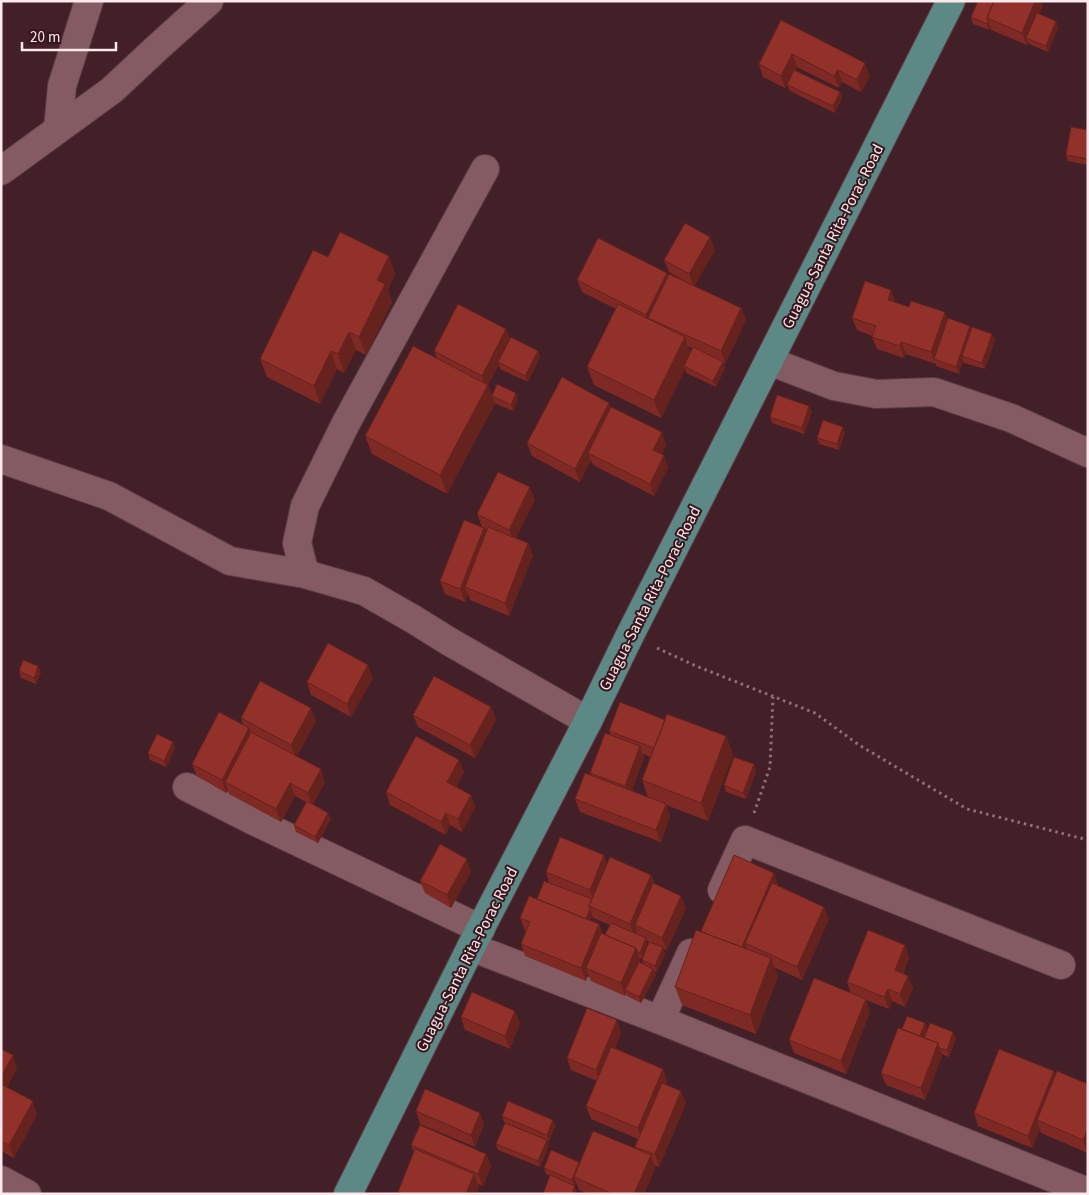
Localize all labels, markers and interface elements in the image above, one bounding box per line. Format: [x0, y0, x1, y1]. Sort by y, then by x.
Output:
scale bar [22, 20, 116, 52]
text: 20 m [30, 27, 60, 48]
street label: Guagua-Santa Rita-Porac Road [777, 140, 889, 333]
street label: Guagua-Santa Rita-Porac Road [594, 502, 706, 695]
street label: Guagua-Santa Rita-Porac Road [411, 863, 523, 1056]

